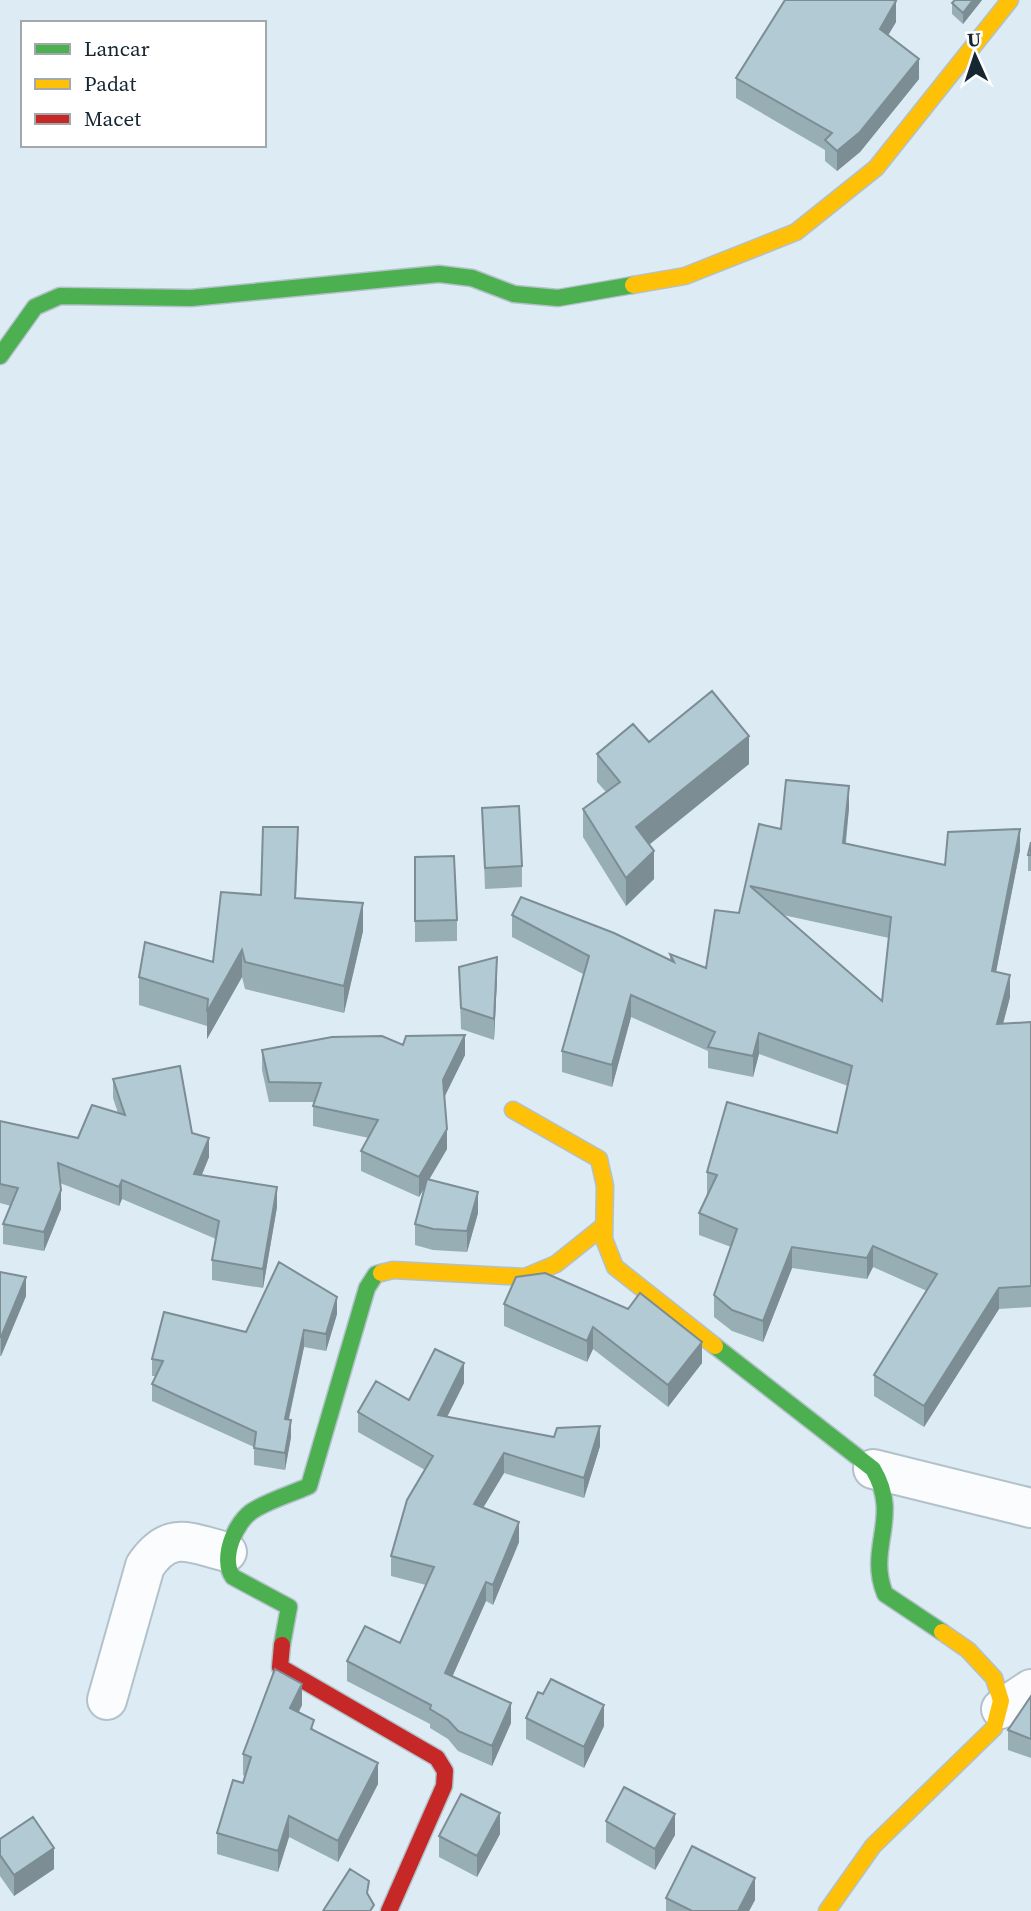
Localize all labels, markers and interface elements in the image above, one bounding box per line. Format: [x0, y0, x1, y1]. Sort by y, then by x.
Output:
legend [21, 21, 266, 147]
north arrow [940, 21, 1010, 91]
text: U [966, 26, 982, 52]
text: Lancar [84, 34, 150, 63]
text: Padat [84, 69, 136, 98]
text: Macet [84, 104, 141, 133]

